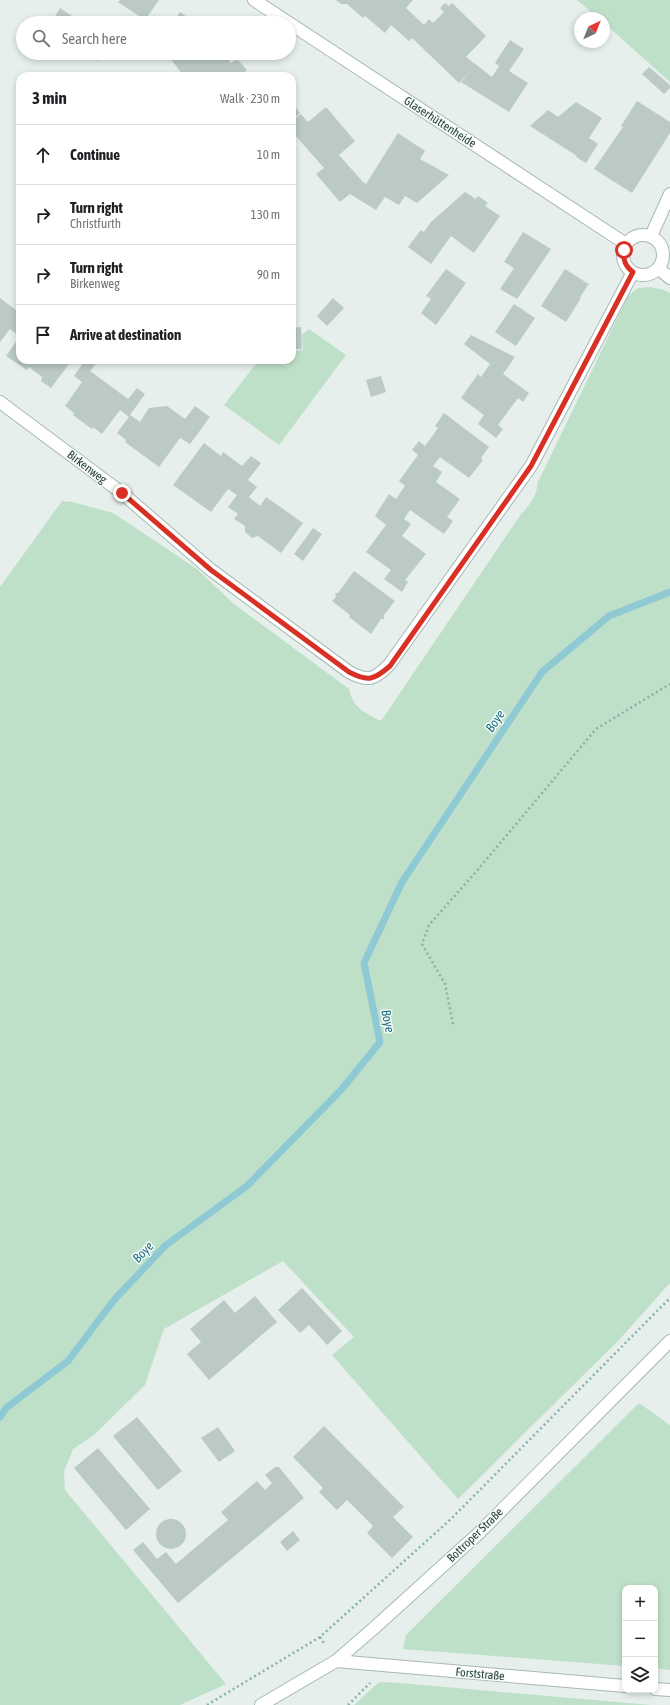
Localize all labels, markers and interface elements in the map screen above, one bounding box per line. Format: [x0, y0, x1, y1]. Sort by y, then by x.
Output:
north arrow [574, 12, 610, 48]
search box [16, 16, 296, 60]
icon: search [30, 27, 52, 49]
text: Search here [62, 30, 127, 47]
text: 3 min [32, 88, 67, 108]
text: Walk · 230 m [220, 91, 280, 106]
street label: Glaserhüttenheide [401, 93, 479, 151]
icon: ahead [32, 144, 54, 166]
text: Continue [70, 146, 120, 163]
text: 10 m [257, 147, 280, 162]
text: Turn right [70, 199, 123, 216]
icon: right [32, 204, 54, 226]
text: 130 m [251, 207, 280, 222]
text: Christfurth [70, 216, 121, 231]
route start [615, 241, 633, 259]
text: Turn right [70, 259, 123, 276]
icon: right [32, 264, 54, 286]
text: 90 m [257, 267, 280, 282]
text: Birkenweg [70, 276, 120, 291]
icon: arrive [32, 324, 54, 346]
text: Arrive at destination [70, 326, 181, 343]
street label: Birkenweg [64, 448, 110, 487]
route end [113, 484, 131, 502]
water label: Boye [482, 707, 508, 735]
water label: Boye [378, 1008, 398, 1034]
water label: Boye [130, 1238, 156, 1266]
street label: Bottroper Straße [444, 1505, 506, 1565]
map controls [622, 1585, 658, 1693]
button: + [622, 1585, 658, 1621]
button: − [622, 1621, 658, 1657]
button: layers [622, 1657, 658, 1693]
street label: Forststraße [455, 1665, 505, 1683]

